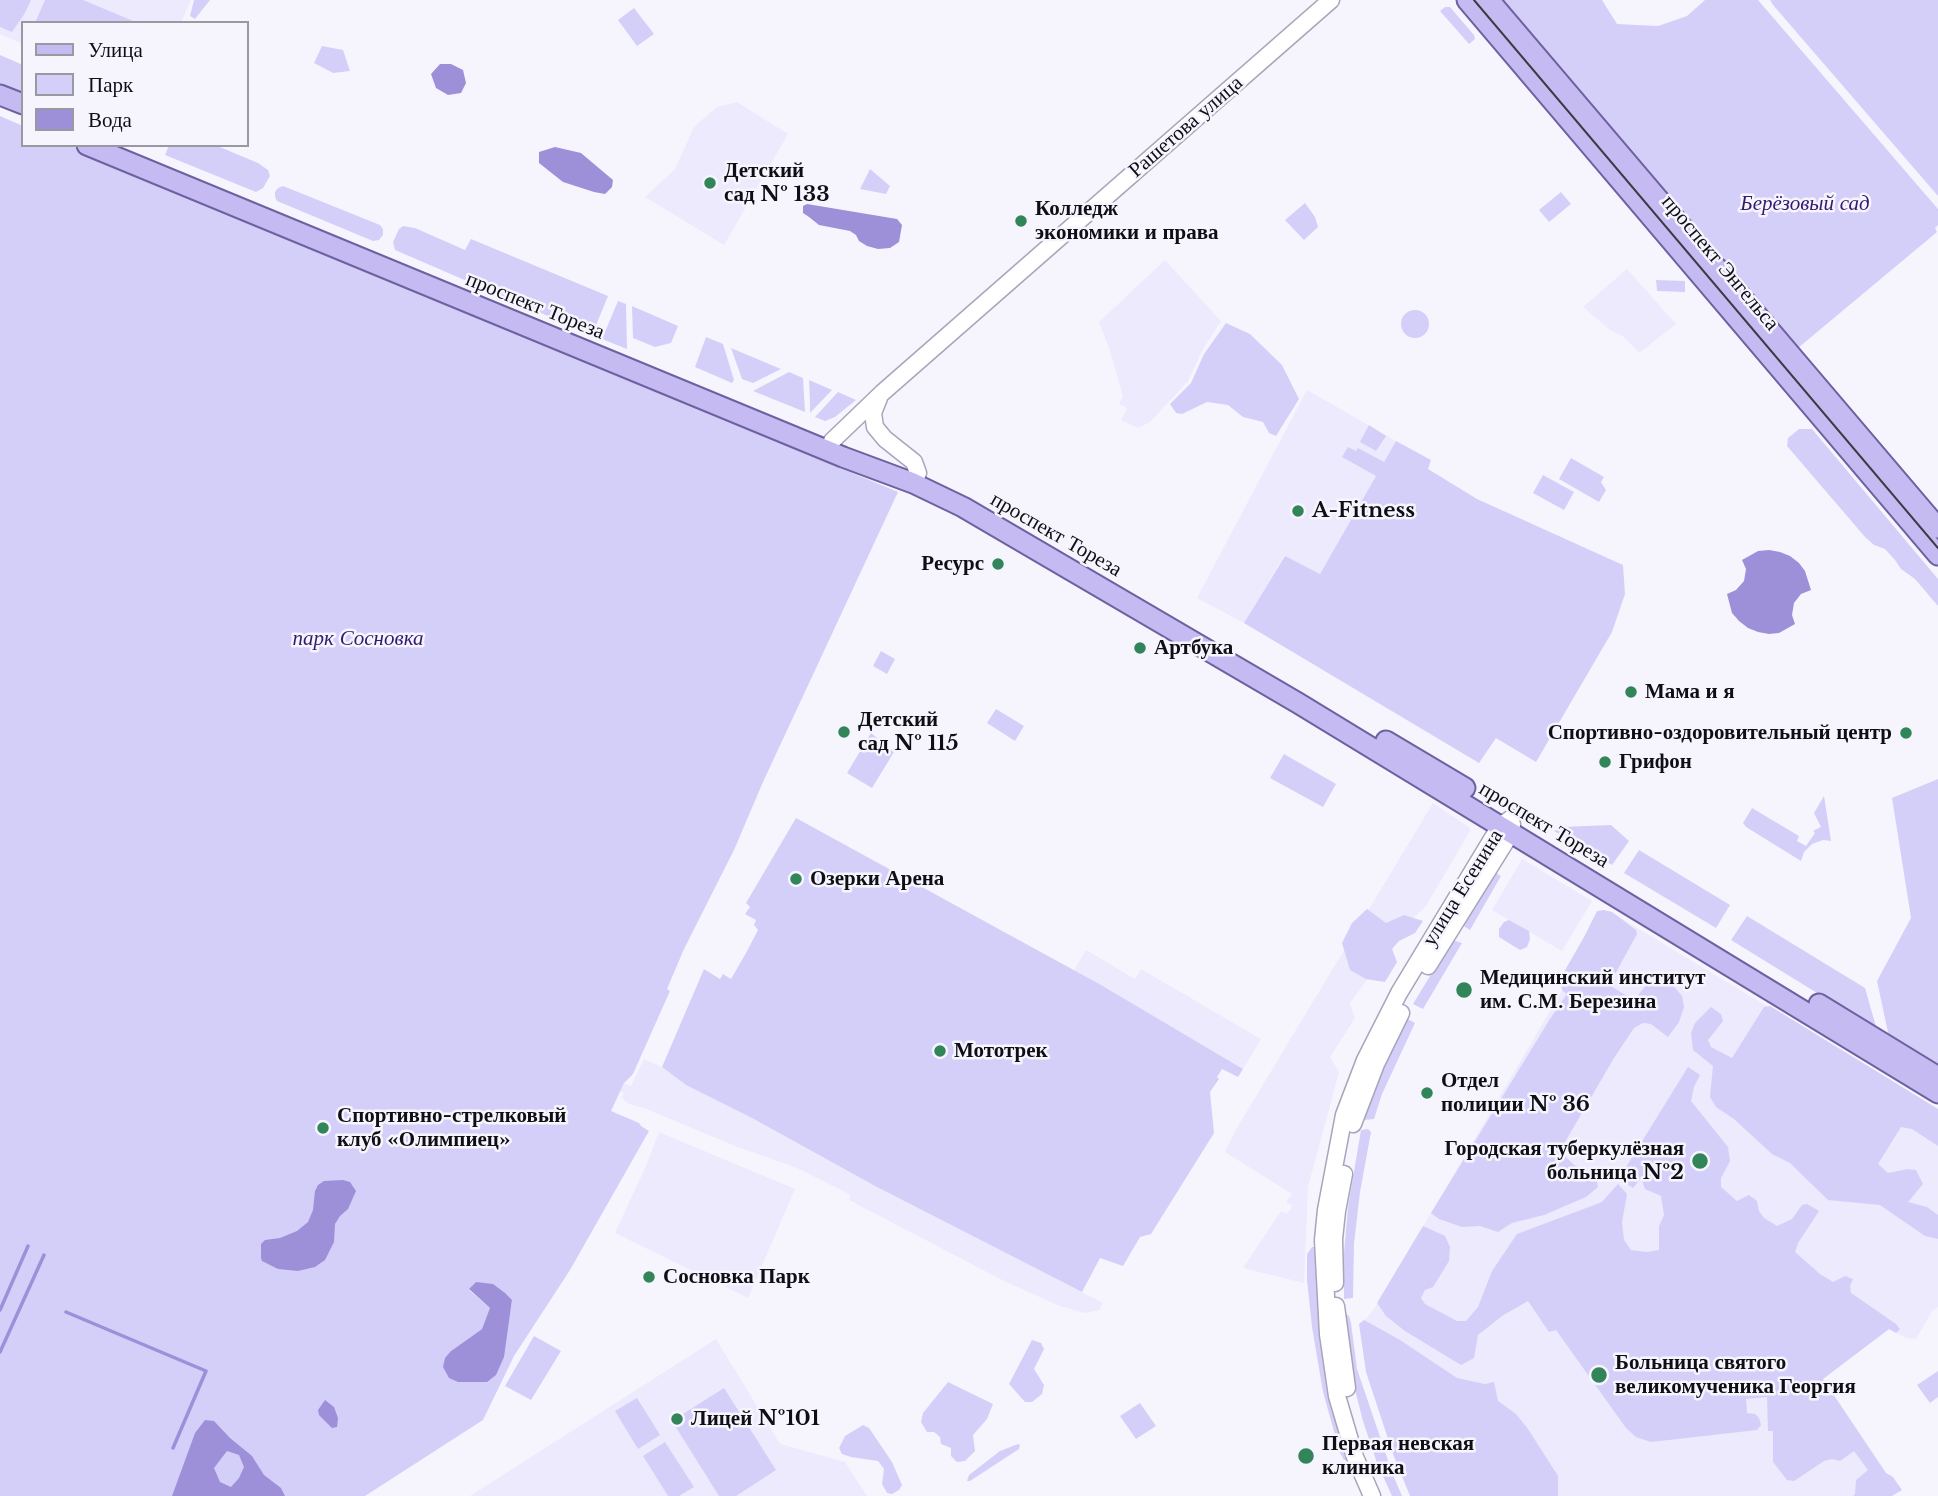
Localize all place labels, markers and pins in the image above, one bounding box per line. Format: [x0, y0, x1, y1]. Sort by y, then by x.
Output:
place label: Детский сад № 133 [724, 158, 830, 208]
marker: Детский сад № 133 [702, 175, 718, 191]
place label: Колледж экономики и права [1035, 196, 1219, 246]
marker: Колледж экономики и права [1013, 213, 1029, 229]
place label: A-Fitness [1312, 498, 1415, 524]
marker: A-Fitness [1290, 503, 1306, 519]
place label: Ресурс [921, 551, 984, 577]
marker: Ресурс [990, 556, 1006, 572]
place label: Артбука [1154, 635, 1233, 661]
marker: Артбука [1132, 640, 1148, 656]
place label: Мама и я [1645, 679, 1735, 705]
marker: Мама и я [1623, 684, 1639, 700]
place label: Детский сад № 115 [858, 707, 958, 757]
place label: Спортивно-оздоровительный центр [1548, 720, 1892, 746]
marker: Детский сад № 115 [836, 724, 852, 740]
marker: Спортивно-оздоровительный центр [1898, 725, 1914, 741]
place label: Грифон [1619, 749, 1692, 775]
marker: Грифон [1597, 754, 1613, 770]
place label: Озерки Арена [810, 866, 944, 892]
marker: Озерки Арена [788, 871, 804, 887]
place label: Медицинский институт им. С.М. Березина [1480, 965, 1706, 1015]
marker: Медицинский институт им. С.М. Березина [1454, 980, 1474, 1000]
place label: Мототрек [954, 1038, 1048, 1064]
marker: Мототрек [932, 1043, 948, 1059]
place label: Отдел полиции № 36 [1441, 1068, 1590, 1118]
marker: Отдел полиции № 36 [1419, 1085, 1435, 1101]
place label: Спортивно-стрелковый клуб «Олимпиец» [337, 1103, 566, 1153]
marker: Спортивно-стрелковый клуб «Олимпиец» [315, 1120, 331, 1136]
place label: Городская туберкулёзная больница №2 [1444, 1136, 1684, 1186]
marker: Городская туберкулёзная больница №2 [1690, 1151, 1710, 1171]
place label: Сосновка Парк [663, 1264, 810, 1290]
marker: Сосновка Парк [641, 1269, 657, 1285]
place label: Больница святого великомученика Георгия [1615, 1350, 1856, 1400]
marker: Больница святого великомученика Георгия [1589, 1365, 1609, 1385]
place label: Лицей №101 [691, 1406, 820, 1432]
marker: Лицей №101 [669, 1411, 685, 1427]
place label: Первая невская клиника [1322, 1431, 1474, 1481]
marker: Первая невская клиника [1296, 1446, 1316, 1466]

